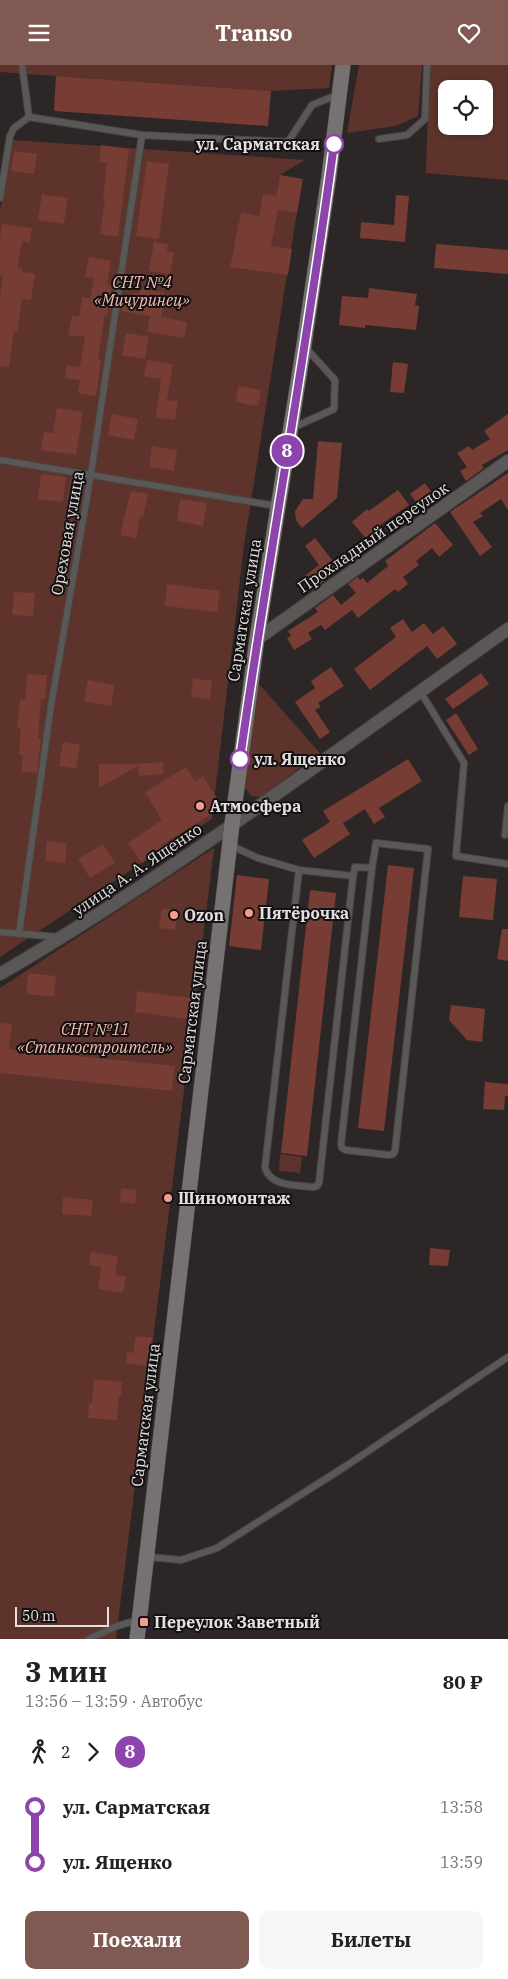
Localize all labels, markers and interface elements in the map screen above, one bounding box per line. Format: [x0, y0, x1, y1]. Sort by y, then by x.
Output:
text: Transo [215, 18, 293, 47]
icon: menu [25, 19, 53, 47]
icon: heart [455, 19, 483, 47]
map controls [438, 80, 493, 135]
button: locate [438, 80, 493, 135]
place label: ул. Сарматская [195, 134, 320, 154]
marker: ул. Сарматская [324, 134, 344, 154]
park label: СНТ №4 «Мичуринец» [94, 272, 190, 310]
line badge: 8 [271, 435, 303, 467]
text: 8 [282, 439, 292, 462]
street label: Ореховая улица [46, 469, 88, 597]
street label: Прохладный переулок [294, 477, 453, 597]
street label: Сарматская улица [223, 537, 265, 683]
marker: ул. Ященко [230, 749, 250, 769]
place label: ул. Ященко [253, 749, 346, 769]
place label: Атмосфера [210, 796, 301, 816]
marker: Атмосфера [194, 800, 206, 812]
street label: улица А. А. Ященко [69, 818, 205, 920]
place label: Пятёрочка [259, 903, 349, 923]
place label: Ozon [184, 905, 224, 925]
marker: Пятёрочка [243, 907, 255, 919]
marker: Ozon [168, 909, 180, 921]
street label: Сарматская улица [173, 939, 211, 1085]
park label: СНТ №11 «Станкостроитель» [17, 1019, 173, 1057]
place label: Шиномонтаж [178, 1188, 290, 1208]
marker: Шиномонтаж [162, 1192, 174, 1204]
street label: Сарматская улица [126, 1342, 164, 1488]
scale bar [15, 1604, 109, 1627]
text: 50 m [22, 1607, 55, 1625]
place label: Переулок Заветный [154, 1612, 320, 1632]
marker: Переулок Заветный [138, 1616, 150, 1628]
text: 3 мин [25, 1653, 107, 1690]
text: 80 ₽ [443, 1670, 483, 1694]
text: 13:56 – 13:59 · Автобус [25, 1691, 203, 1711]
icon: walk [25, 1738, 53, 1766]
icon: forward [79, 1738, 107, 1766]
text: 8 [125, 1740, 135, 1763]
text: 2 [61, 1742, 71, 1762]
text: ул. Сарматская [63, 1795, 210, 1819]
text: 13:58 [440, 1797, 483, 1817]
text: ул. Ященко [63, 1850, 172, 1874]
text: 13:59 [440, 1852, 483, 1872]
button: Поехали [25, 1911, 249, 1969]
button: Билеты [259, 1911, 483, 1969]

